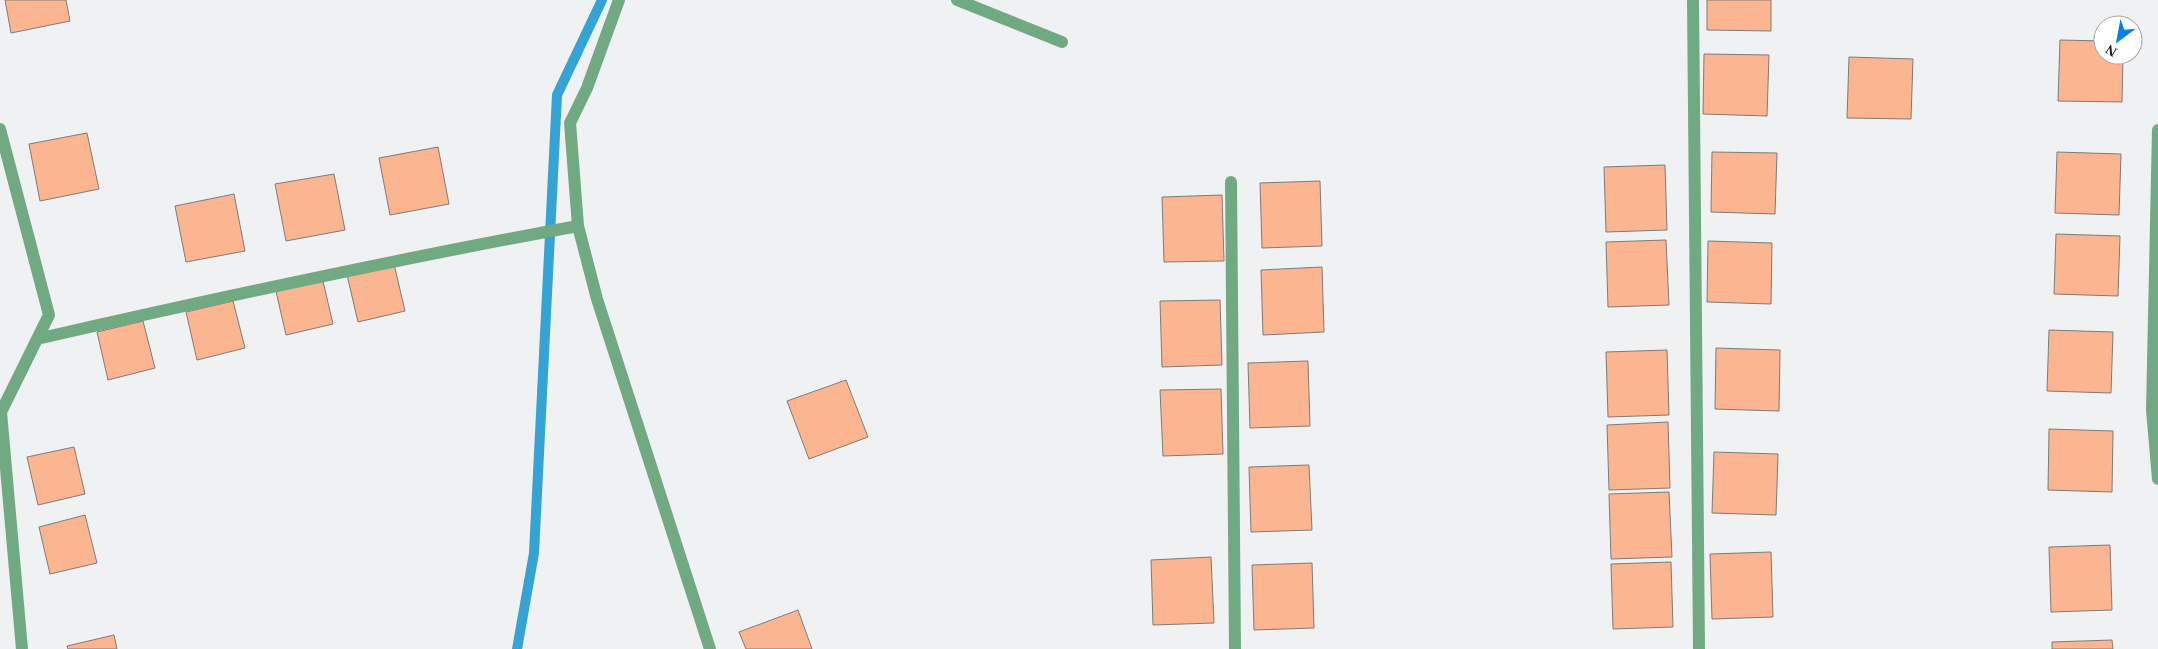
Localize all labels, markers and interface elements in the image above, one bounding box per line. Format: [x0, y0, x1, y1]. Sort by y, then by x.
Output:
north arrow [2093, 15, 2143, 65]
text: N [2103, 42, 2120, 60]

